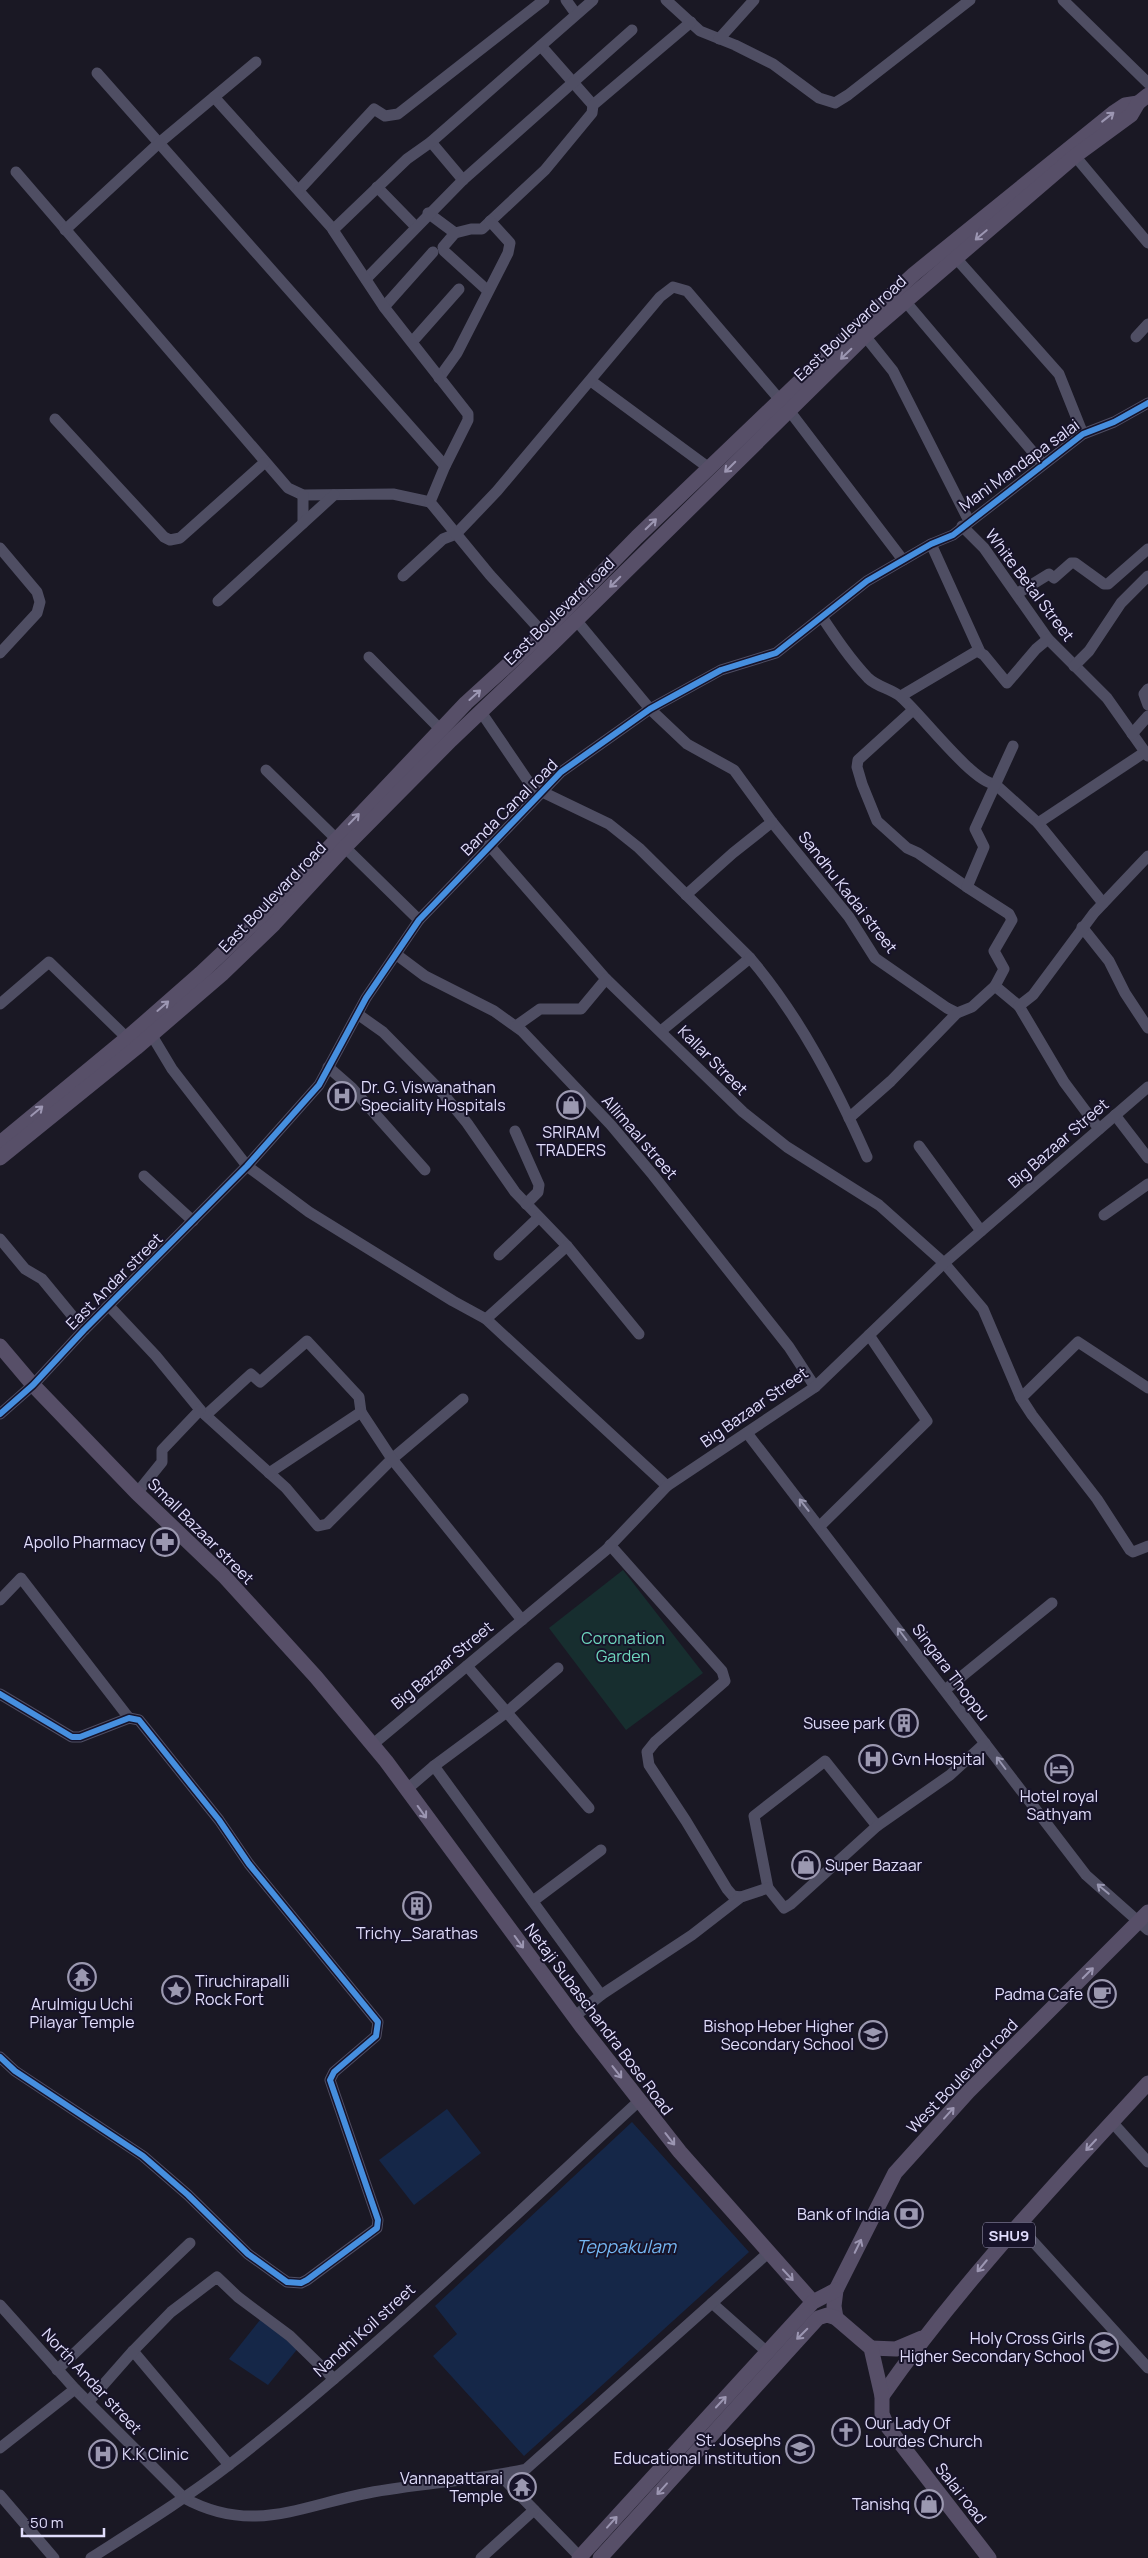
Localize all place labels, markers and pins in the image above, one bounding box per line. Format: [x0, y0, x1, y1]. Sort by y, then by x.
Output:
place label: Dr. G. Viswanathan Speciality Hospitals [361, 1076, 506, 1116]
hospital icon: Dr. G. Viswanathan Speciality Hospitals [327, 1081, 357, 1111]
shop icon: SRIRAM TRADERS [556, 1090, 586, 1120]
place label: SRIRAM TRADERS [536, 1121, 606, 1161]
pharmacy icon: Apollo Pharmacy [150, 1527, 180, 1557]
place label: Apollo Pharmacy [24, 1531, 147, 1553]
building icon: Susee park [889, 1708, 919, 1738]
place label: Susee park [803, 1712, 886, 1734]
hospital icon: Gvn Hospital [858, 1744, 888, 1774]
place label: Gvn Hospital [892, 1748, 985, 1770]
hotel icon: Hotel royal Sathyam [1044, 1754, 1074, 1784]
place label: Hotel royal Sathyam [1020, 1785, 1098, 1825]
shop icon: Super Bazaar [791, 1850, 821, 1880]
place label: Super Bazaar [825, 1854, 923, 1876]
building icon: Trichy_Sarathas [402, 1891, 432, 1921]
place label: Trichy_Sarathas [356, 1922, 478, 1944]
temple icon: Arulmigu Uchi Pilayar Temple [67, 1962, 97, 1992]
place label: Tiruchirapalli Rock Fort [195, 1970, 290, 2010]
place icon: Tiruchirapalli Rock Fort [161, 1975, 191, 2005]
cafe icon: Padma Cafe [1087, 1979, 1117, 2009]
place label: Padma Cafe [995, 1983, 1083, 2005]
place label: Arulmigu Uchi Pilayar Temple [29, 1993, 135, 2033]
place label: Bishop Heber Higher Secondary School [704, 2015, 854, 2055]
school or university icon: Bishop Heber Higher Secondary School [858, 2020, 888, 2050]
bank icon: Bank of India [894, 2199, 924, 2229]
place label: Bank of India [797, 2203, 890, 2225]
place label: Holy Cross Girls Higher Secondary School [900, 2327, 1085, 2367]
school or university icon: Holy Cross Girls Higher Secondary School [1089, 2332, 1119, 2362]
place label: Our Lady Of Lourdes Church [865, 2412, 983, 2452]
church icon: Our Lady Of Lourdes Church [831, 2417, 861, 2447]
place label: St. Josephs Educational institution [613, 2429, 781, 2469]
school or university icon: St. Josephs Educational institution [785, 2434, 815, 2464]
hospital icon: K.K Clinic [88, 2439, 118, 2469]
place label: K.K Clinic [122, 2443, 189, 2465]
place label: Vannapattarai Temple [400, 2467, 503, 2507]
temple icon: Vannapattarai Temple [507, 2472, 537, 2502]
shop icon: Tanishq [914, 2489, 944, 2519]
place label: Tanishq [852, 2493, 910, 2515]

